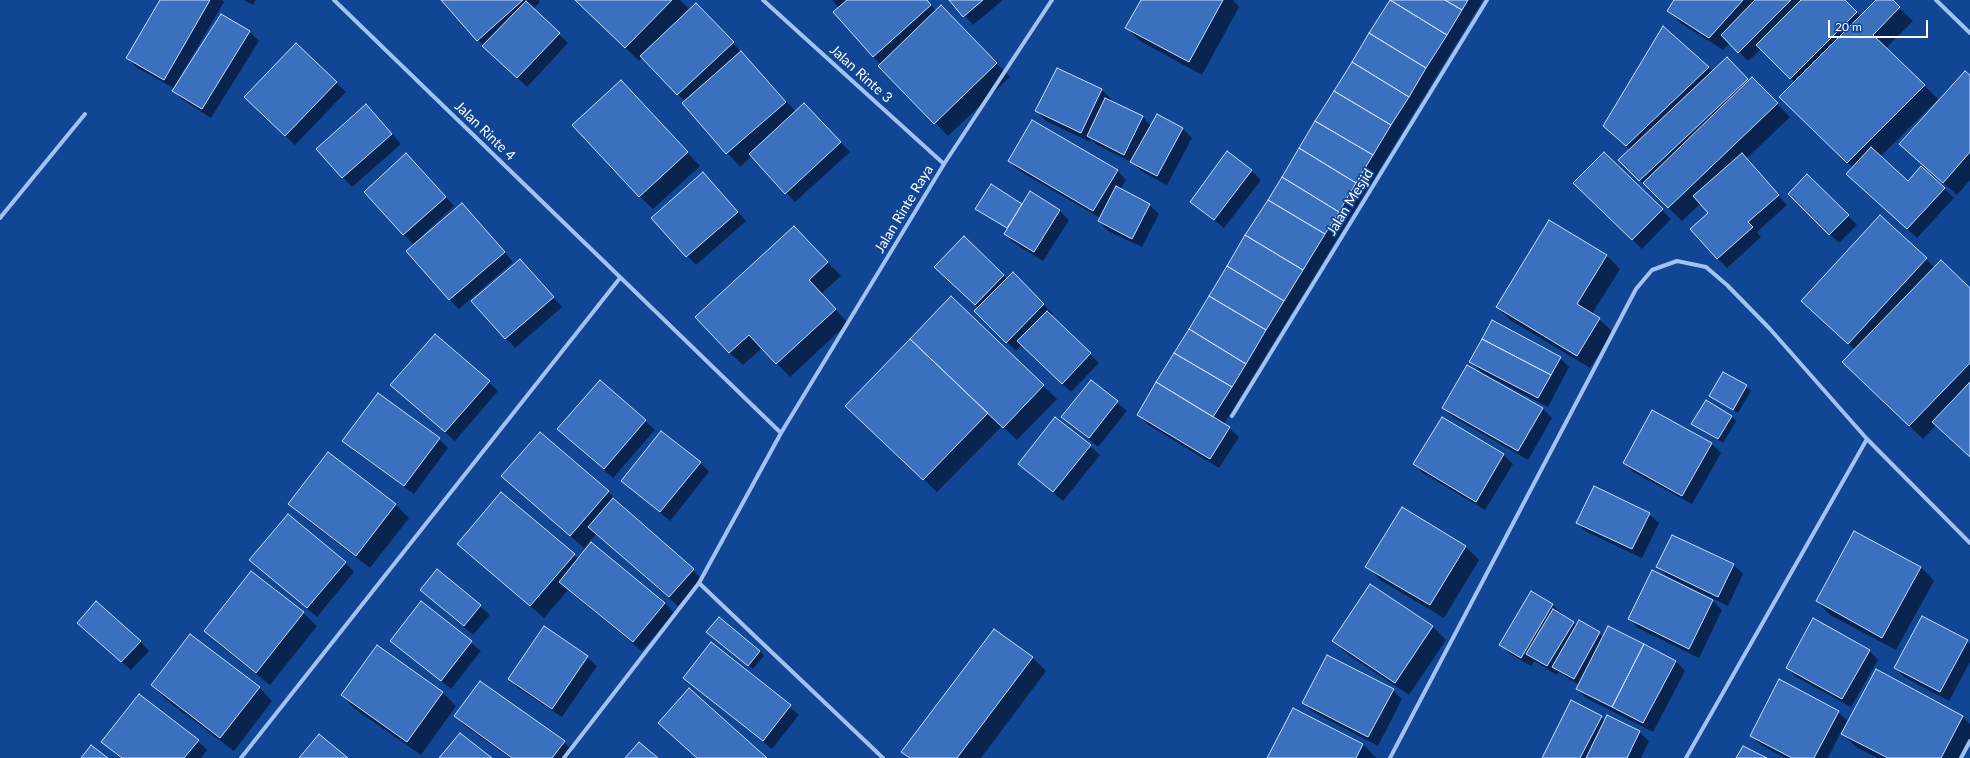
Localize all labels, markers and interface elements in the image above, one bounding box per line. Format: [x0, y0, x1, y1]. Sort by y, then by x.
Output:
scale bar [1830, 12, 1930, 38]
text: 20 m [1835, 19, 1862, 34]
street label: Jalan Rinte 3 [826, 42, 896, 106]
street label: Jalan Rinte 4 [451, 98, 519, 164]
street label: Jalan Rinte Raya [871, 162, 937, 256]
street label: Jalan Mesjid [1323, 166, 1377, 238]

